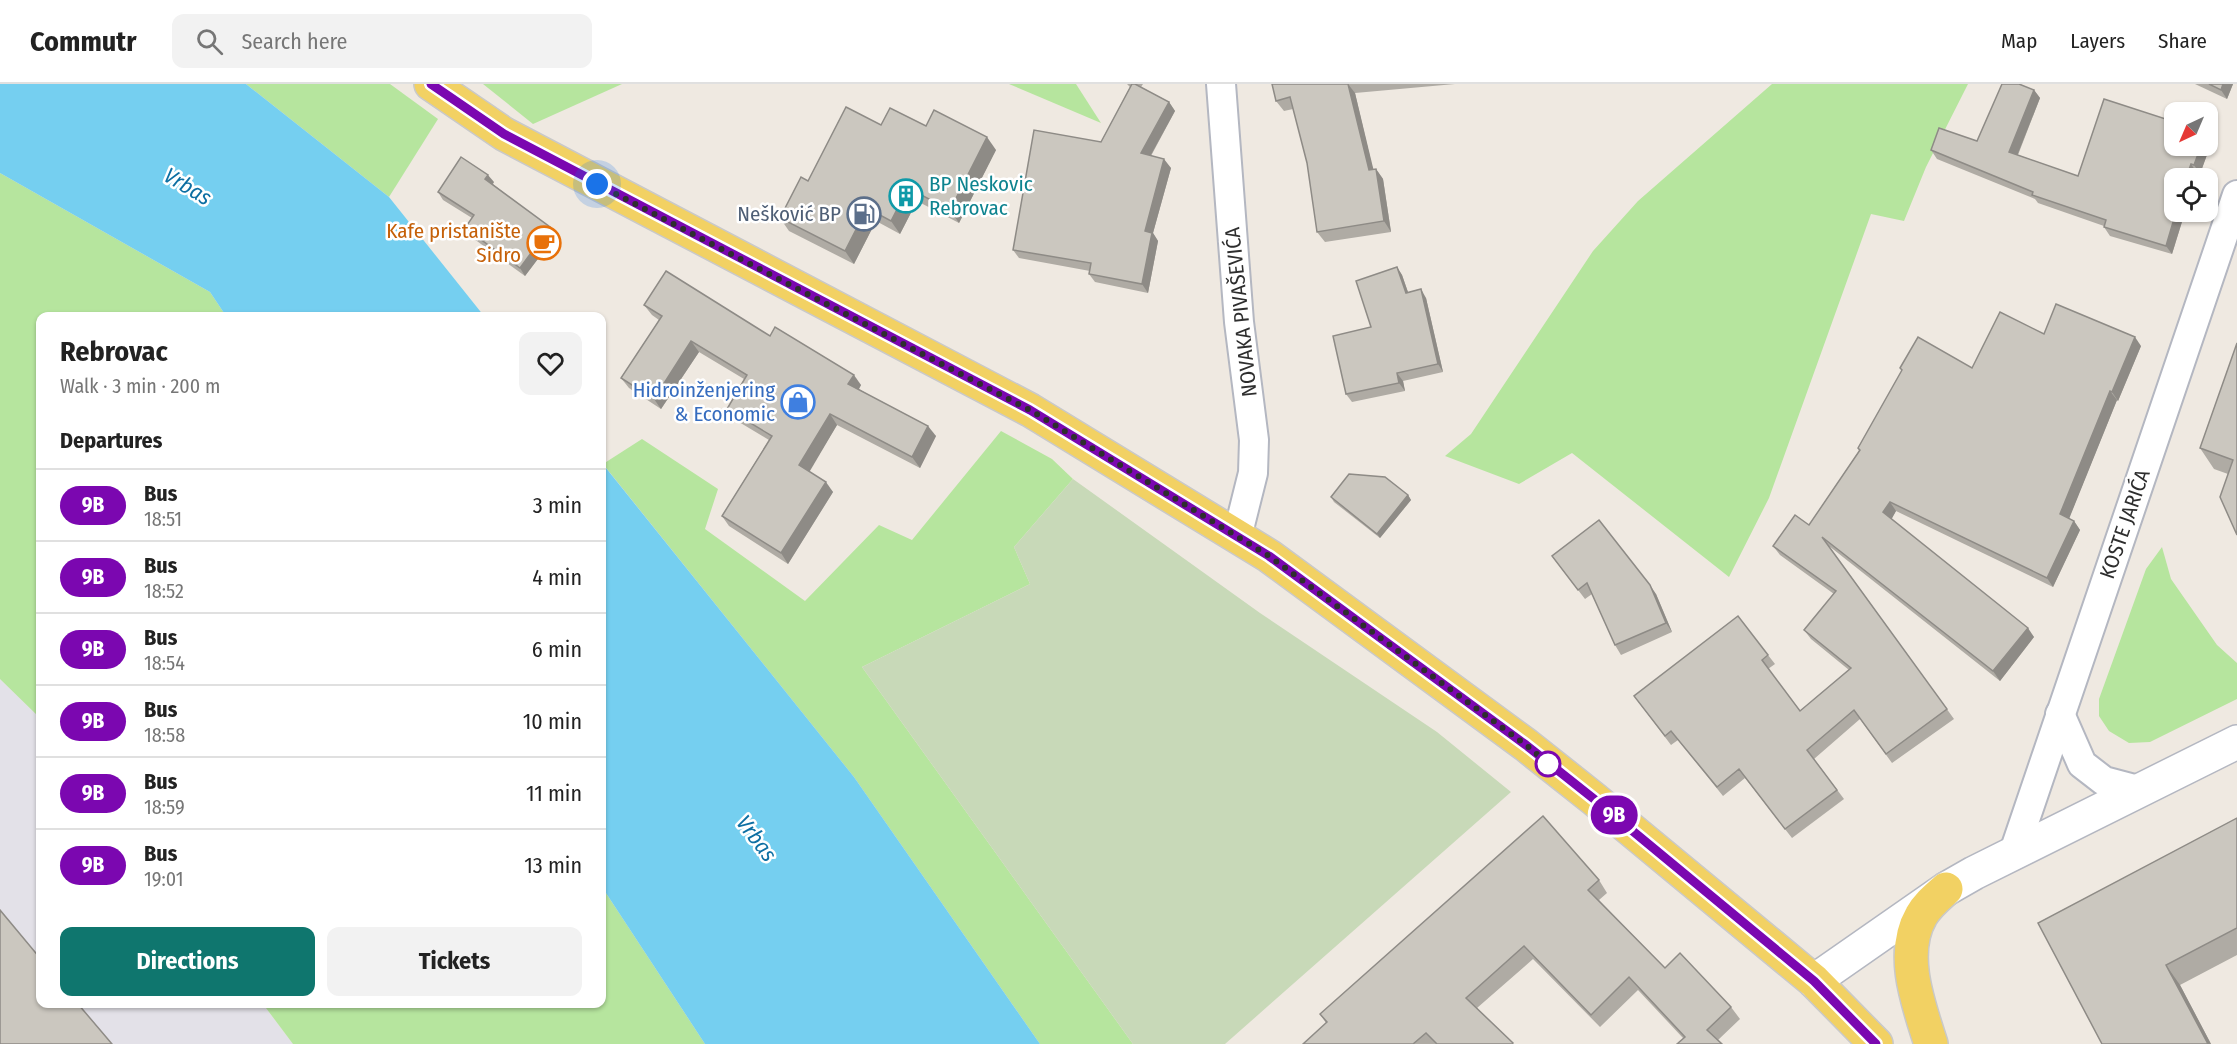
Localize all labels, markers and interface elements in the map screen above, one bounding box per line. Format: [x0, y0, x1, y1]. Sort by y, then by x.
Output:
search box [172, 14, 592, 68]
text: Commutr [30, 25, 136, 58]
icon: search [193, 25, 226, 58]
text: Search here [241, 28, 347, 55]
text: Map [2001, 28, 2037, 54]
text: Layers [2070, 28, 2125, 54]
text: Share [2158, 28, 2207, 54]
north arrow [2164, 102, 2218, 156]
map controls [2164, 102, 2218, 222]
water label: Vrbas [159, 162, 216, 211]
button: locate [2164, 168, 2218, 222]
your location [582, 169, 612, 199]
place label: BP Neskovic Rebrovac [929, 171, 1033, 221]
building icon: BP Neskovic Rebrovac [888, 178, 924, 214]
fuel station icon: Nešković BP [846, 196, 882, 232]
place label: Nešković BP [737, 201, 841, 227]
place label: Kafe pristanište Sidro [386, 218, 521, 268]
cafe icon: Kafe pristanište Sidro [526, 225, 562, 261]
street label: NOVAKA PIVAŠEVIĆA [1219, 226, 1263, 398]
button: heart [519, 332, 582, 395]
text: Rebrovac [60, 335, 168, 368]
text: Walk · 3 min · 200 m [60, 374, 220, 398]
place label: Hidroinženjering & Economic [633, 377, 775, 427]
shop icon: Hidroinženjering & Economic [780, 384, 816, 420]
text: Departures [60, 427, 162, 454]
street label: KOSTE JARIĆA [2094, 466, 2156, 582]
text: Bus [144, 480, 177, 507]
text: 9B [82, 492, 104, 518]
text: 3 min [533, 492, 582, 519]
text: 18:51 [144, 507, 182, 531]
text: Bus [144, 552, 177, 579]
text: 9B [82, 564, 104, 590]
text: 4 min [532, 564, 582, 591]
text: 18:52 [144, 579, 184, 603]
text: Bus [144, 624, 177, 651]
text: 9B [82, 636, 104, 662]
text: 6 min [532, 636, 582, 663]
text: 18:54 [144, 651, 185, 675]
text: Bus [144, 696, 177, 723]
text: 9B [82, 708, 104, 734]
text: 10 min [523, 708, 582, 735]
text: 18:58 [144, 723, 185, 747]
unlabelled marker [1535, 751, 1561, 777]
text: Bus [144, 768, 177, 795]
text: 9B [82, 780, 104, 806]
text: 11 min [526, 780, 582, 807]
text: 18:59 [144, 795, 185, 819]
line badge: 9B [1587, 796, 1641, 834]
text: 9B [1603, 802, 1625, 828]
water label: Vrbas [731, 810, 783, 867]
text: Bus [144, 840, 177, 867]
text: 9B [82, 852, 104, 878]
text: 13 min [524, 852, 582, 879]
text: 19:01 [144, 867, 183, 891]
button: Directions [60, 927, 315, 996]
button: Tickets [327, 927, 582, 996]

